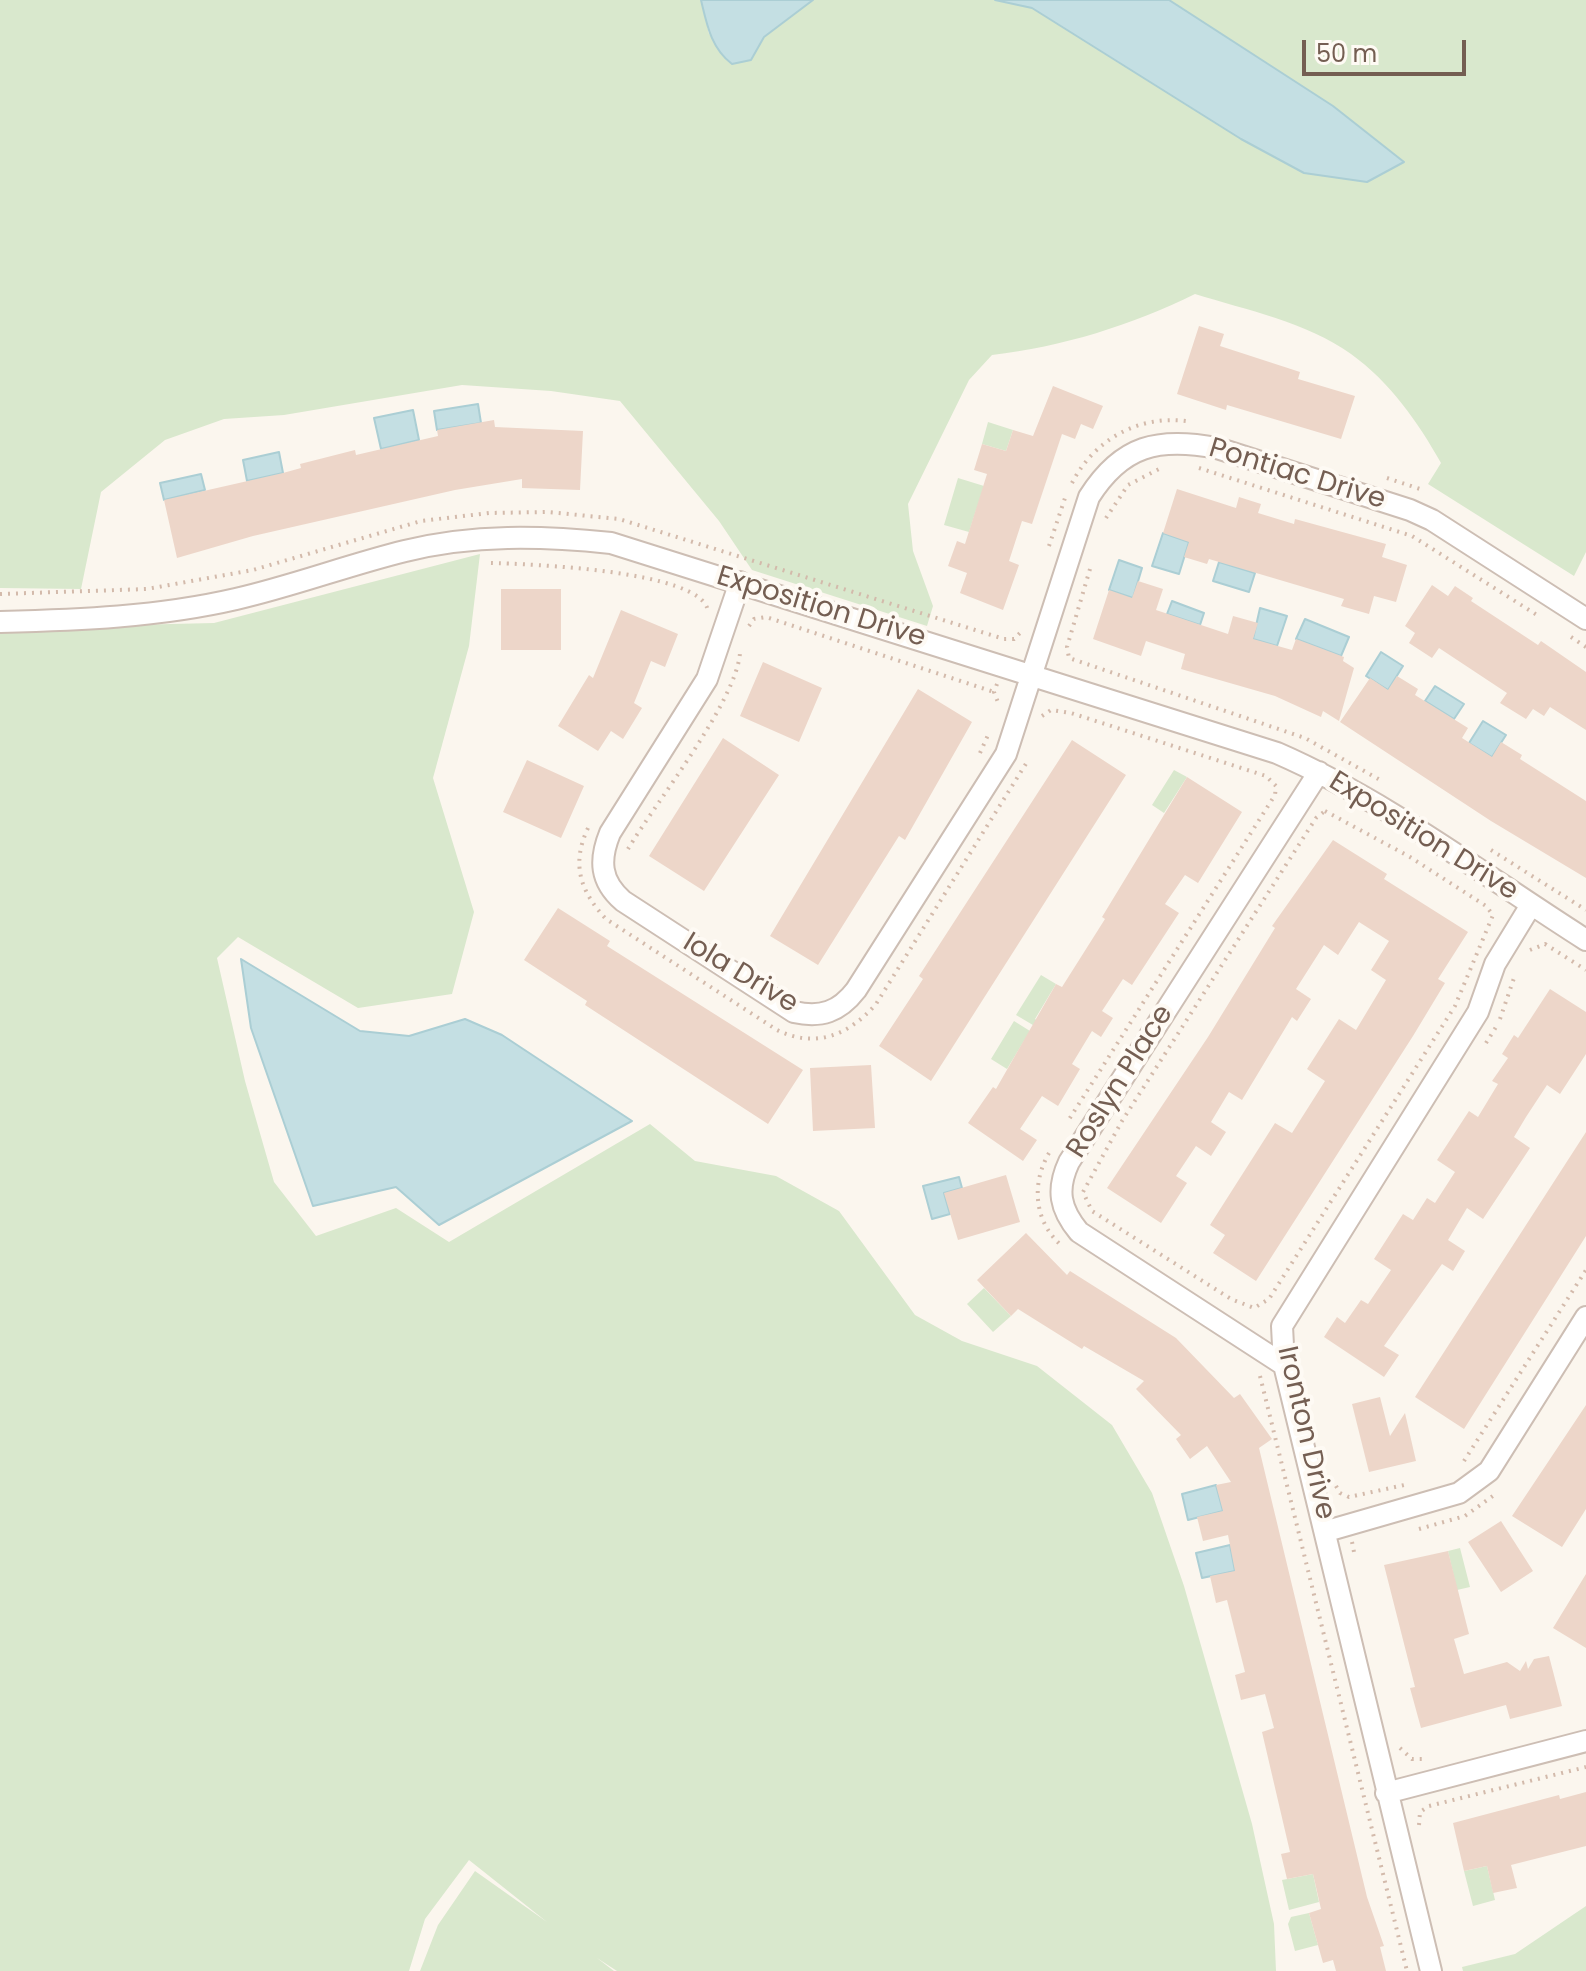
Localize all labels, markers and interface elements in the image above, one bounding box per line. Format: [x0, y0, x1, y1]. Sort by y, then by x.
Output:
scale bar [1306, 24, 1470, 74]
text: 50 m [1316, 37, 1377, 70]
street label: Pontiac Drive [1205, 432, 1389, 518]
street label: Exposition Drive [712, 560, 930, 656]
street label: Exposition Drive [1322, 765, 1524, 909]
street label: Iola Drive [676, 927, 804, 1021]
street label: Roslyn Place [1061, 999, 1181, 1165]
street label: Ironton Drive [1269, 1343, 1341, 1523]

